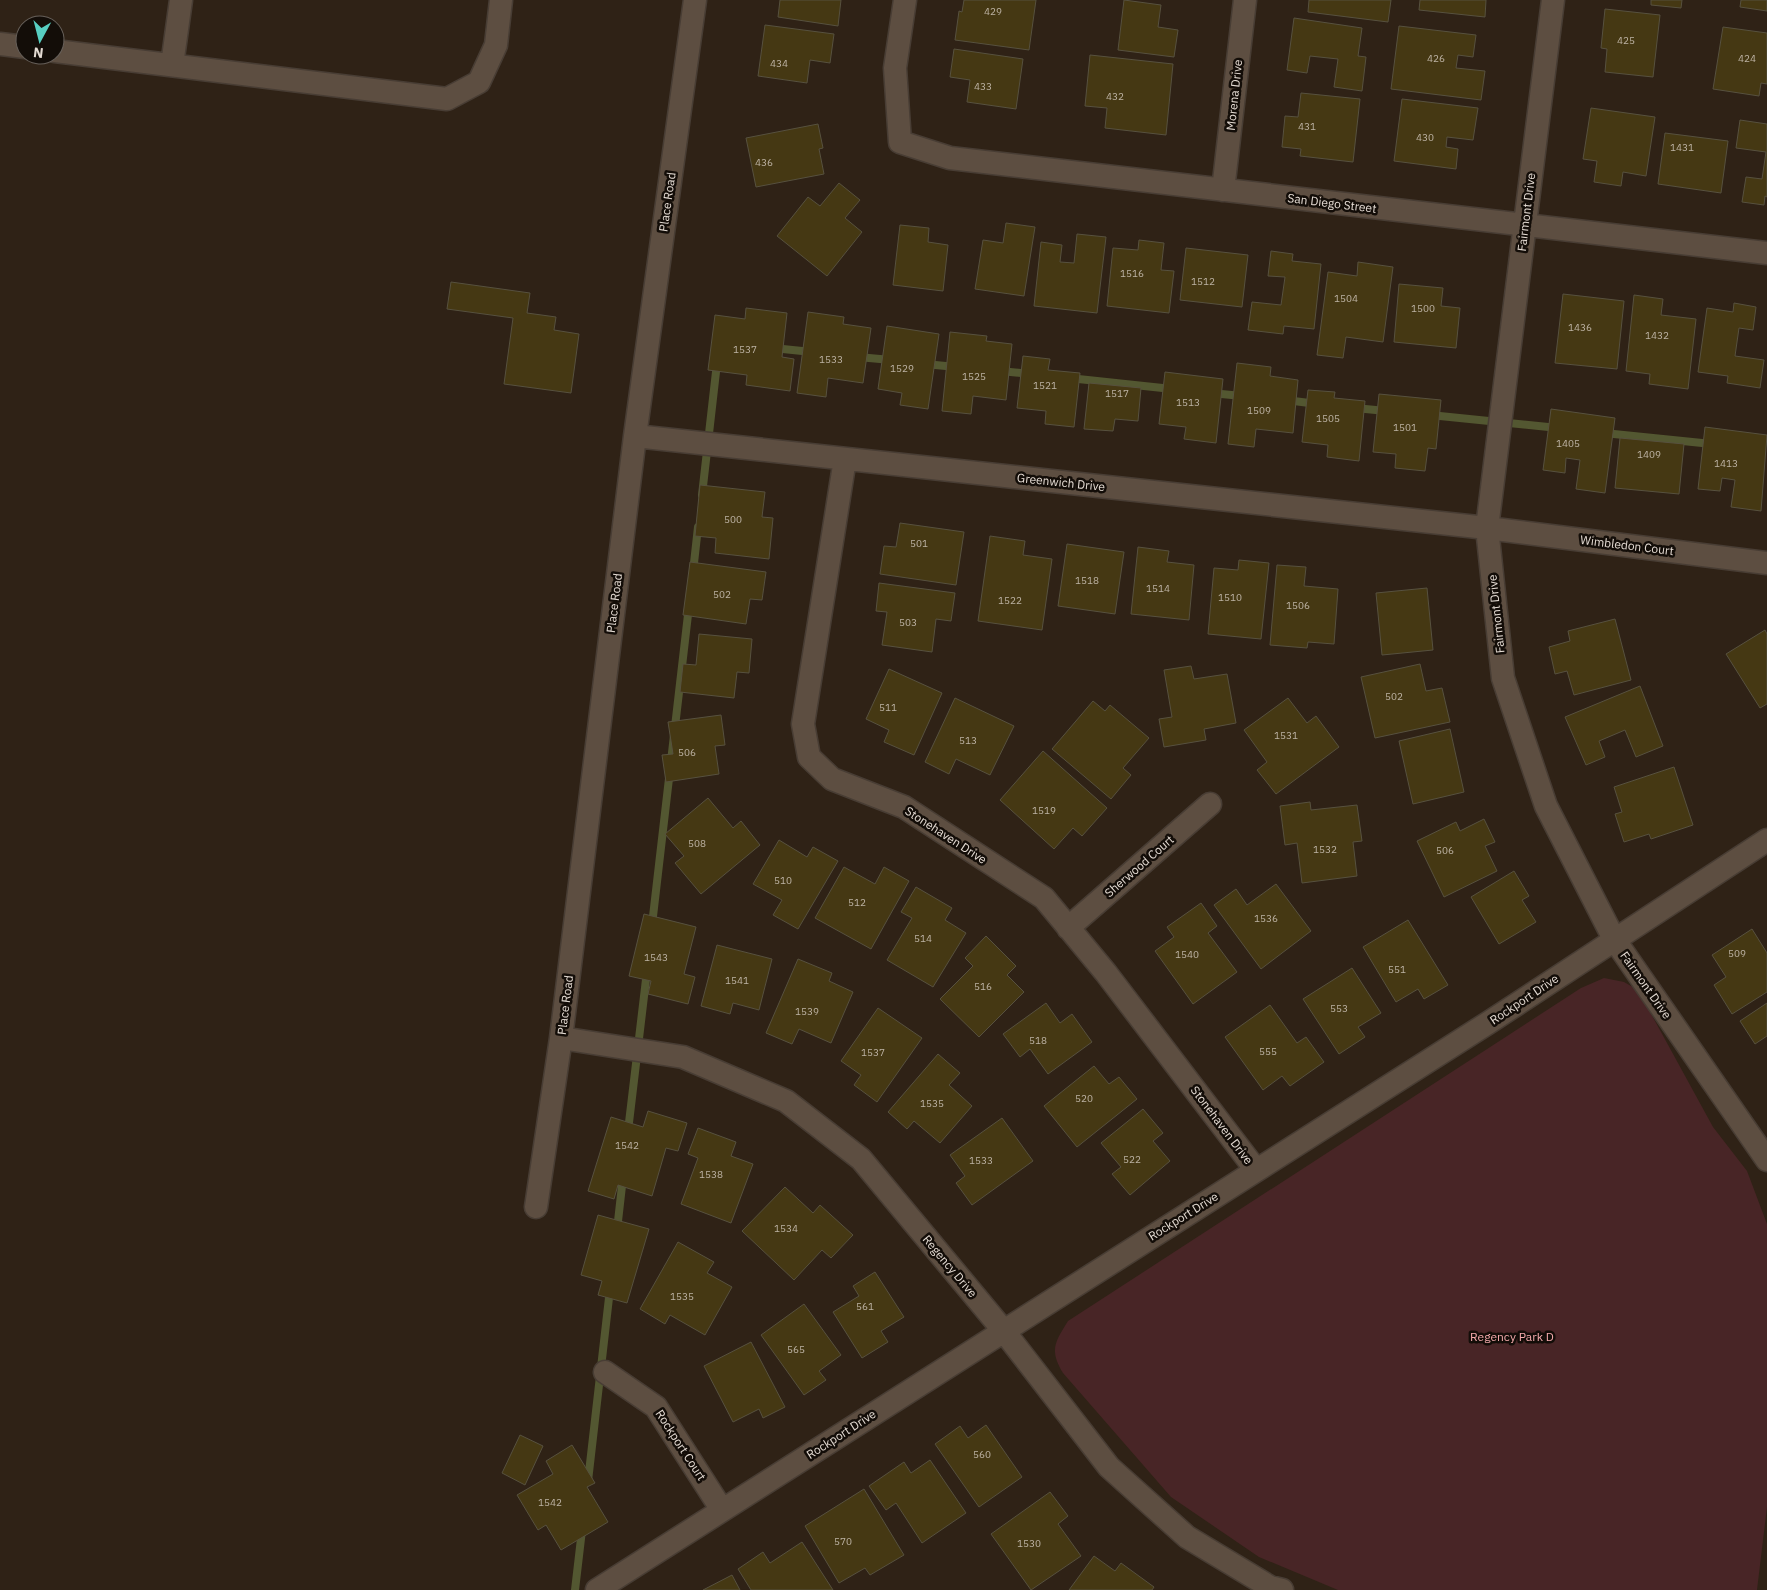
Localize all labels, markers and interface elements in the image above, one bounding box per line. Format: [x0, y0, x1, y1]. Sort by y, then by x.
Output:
house number: 429 [984, 5, 1002, 18]
north arrow [15, 15, 65, 65]
house number: 425 [1617, 34, 1635, 47]
text: N [32, 43, 45, 62]
house number: 426 [1427, 52, 1445, 65]
house number: 424 [1738, 52, 1756, 65]
house number: 434 [770, 57, 788, 70]
street label: Morena Drive [1223, 58, 1245, 131]
house number: 433 [974, 80, 992, 93]
house number: 432 [1106, 90, 1124, 103]
house number: 431 [1298, 120, 1316, 133]
house number: 430 [1416, 131, 1434, 144]
house number: 1431 [1670, 141, 1694, 154]
house number: 436 [755, 156, 773, 169]
street label: Place Road [655, 171, 679, 233]
street label: Fairmont Drive [1514, 171, 1538, 252]
street label: San Diego Street [1287, 190, 1377, 216]
house number: 1516 [1120, 267, 1144, 280]
house number: 1512 [1191, 275, 1215, 288]
house number: 1504 [1334, 292, 1358, 305]
house number: 1500 [1411, 302, 1435, 315]
house number: 1436 [1568, 321, 1592, 334]
house number: 1432 [1645, 329, 1669, 342]
house number: 1537 [733, 343, 757, 356]
house number: 1533 [819, 353, 843, 366]
house number: 1529 [890, 362, 914, 375]
house number: 1525 [962, 370, 986, 383]
house number: 1521 [1033, 379, 1057, 392]
house number: 1517 [1105, 387, 1129, 400]
house number: 1513 [1176, 396, 1200, 409]
house number: 1509 [1247, 404, 1271, 417]
house number: 1505 [1316, 412, 1340, 425]
house number: 1501 [1393, 421, 1417, 434]
house number: 1405 [1556, 437, 1580, 450]
house number: 1409 [1637, 448, 1661, 461]
house number: 1413 [1714, 457, 1738, 470]
street label: Greenwich Drive [1016, 470, 1106, 494]
house number: 500 [724, 513, 742, 526]
street label: Wimbledon Court [1579, 532, 1675, 558]
house number: 501 [910, 537, 928, 550]
street label: Place Road [603, 572, 625, 634]
house number: 1518 [1075, 574, 1099, 587]
street label: Fairmont Drive [1484, 574, 1508, 654]
house number: 1514 [1146, 582, 1170, 595]
house number: 502 [713, 588, 731, 601]
house number: 1510 [1218, 591, 1242, 604]
house number: 1522 [998, 594, 1022, 607]
house number: 1506 [1286, 599, 1310, 612]
house number: 503 [899, 616, 917, 629]
house number: 502 [1385, 690, 1403, 703]
house number: 511 [879, 701, 897, 714]
house number: 1531 [1274, 729, 1298, 742]
house number: 513 [959, 734, 977, 747]
house number: 506 [678, 746, 696, 759]
street label: Stonehaven Drive [902, 803, 990, 867]
house number: 1519 [1032, 804, 1056, 817]
street label: Sherwood Court [1101, 832, 1177, 900]
house number: 508 [688, 837, 706, 850]
house number: 1532 [1313, 843, 1337, 856]
house number: 506 [1436, 844, 1454, 857]
house number: 510 [774, 874, 792, 887]
house number: 512 [848, 896, 866, 909]
house number: 1536 [1254, 912, 1278, 925]
house number: 514 [914, 932, 932, 945]
house number: 509 [1728, 947, 1746, 960]
house number: 1540 [1175, 948, 1199, 961]
street label: Fairmont Drive [1617, 948, 1675, 1022]
house number: 1543 [644, 951, 668, 964]
house number: 551 [1388, 963, 1406, 976]
street label: Rockport Drive [1487, 970, 1562, 1027]
street label: Place Road [554, 974, 576, 1036]
house number: 1541 [725, 974, 749, 987]
house number: 516 [974, 980, 992, 993]
house number: 553 [1330, 1002, 1348, 1015]
house number: 1539 [795, 1005, 819, 1018]
house number: 518 [1029, 1034, 1047, 1047]
house number: 555 [1259, 1045, 1277, 1058]
house number: 1537 [861, 1046, 885, 1059]
street label: Stonehaven Drive [1188, 1083, 1257, 1167]
house number: 520 [1075, 1092, 1093, 1105]
house number: 1535 [920, 1097, 944, 1110]
house number: 1542 [615, 1139, 639, 1152]
house number: 522 [1123, 1153, 1141, 1166]
house number: 1533 [969, 1154, 993, 1167]
house number: 1538 [699, 1168, 723, 1181]
street label: Rockport Drive [1145, 1188, 1221, 1243]
house number: 1534 [774, 1222, 798, 1235]
street label: Regency Drive [920, 1232, 981, 1300]
house number: 1535 [670, 1290, 694, 1303]
house number: 561 [856, 1300, 874, 1313]
park label: Regency Park D [1470, 1329, 1554, 1344]
house number: 565 [787, 1343, 805, 1356]
street label: Rockport Drive [804, 1406, 879, 1462]
street label: Rockport Court [653, 1407, 709, 1483]
house number: 560 [973, 1448, 991, 1461]
house number: 1542 [538, 1496, 562, 1509]
house number: 570 [834, 1535, 852, 1548]
house number: 1530 [1017, 1537, 1041, 1550]

